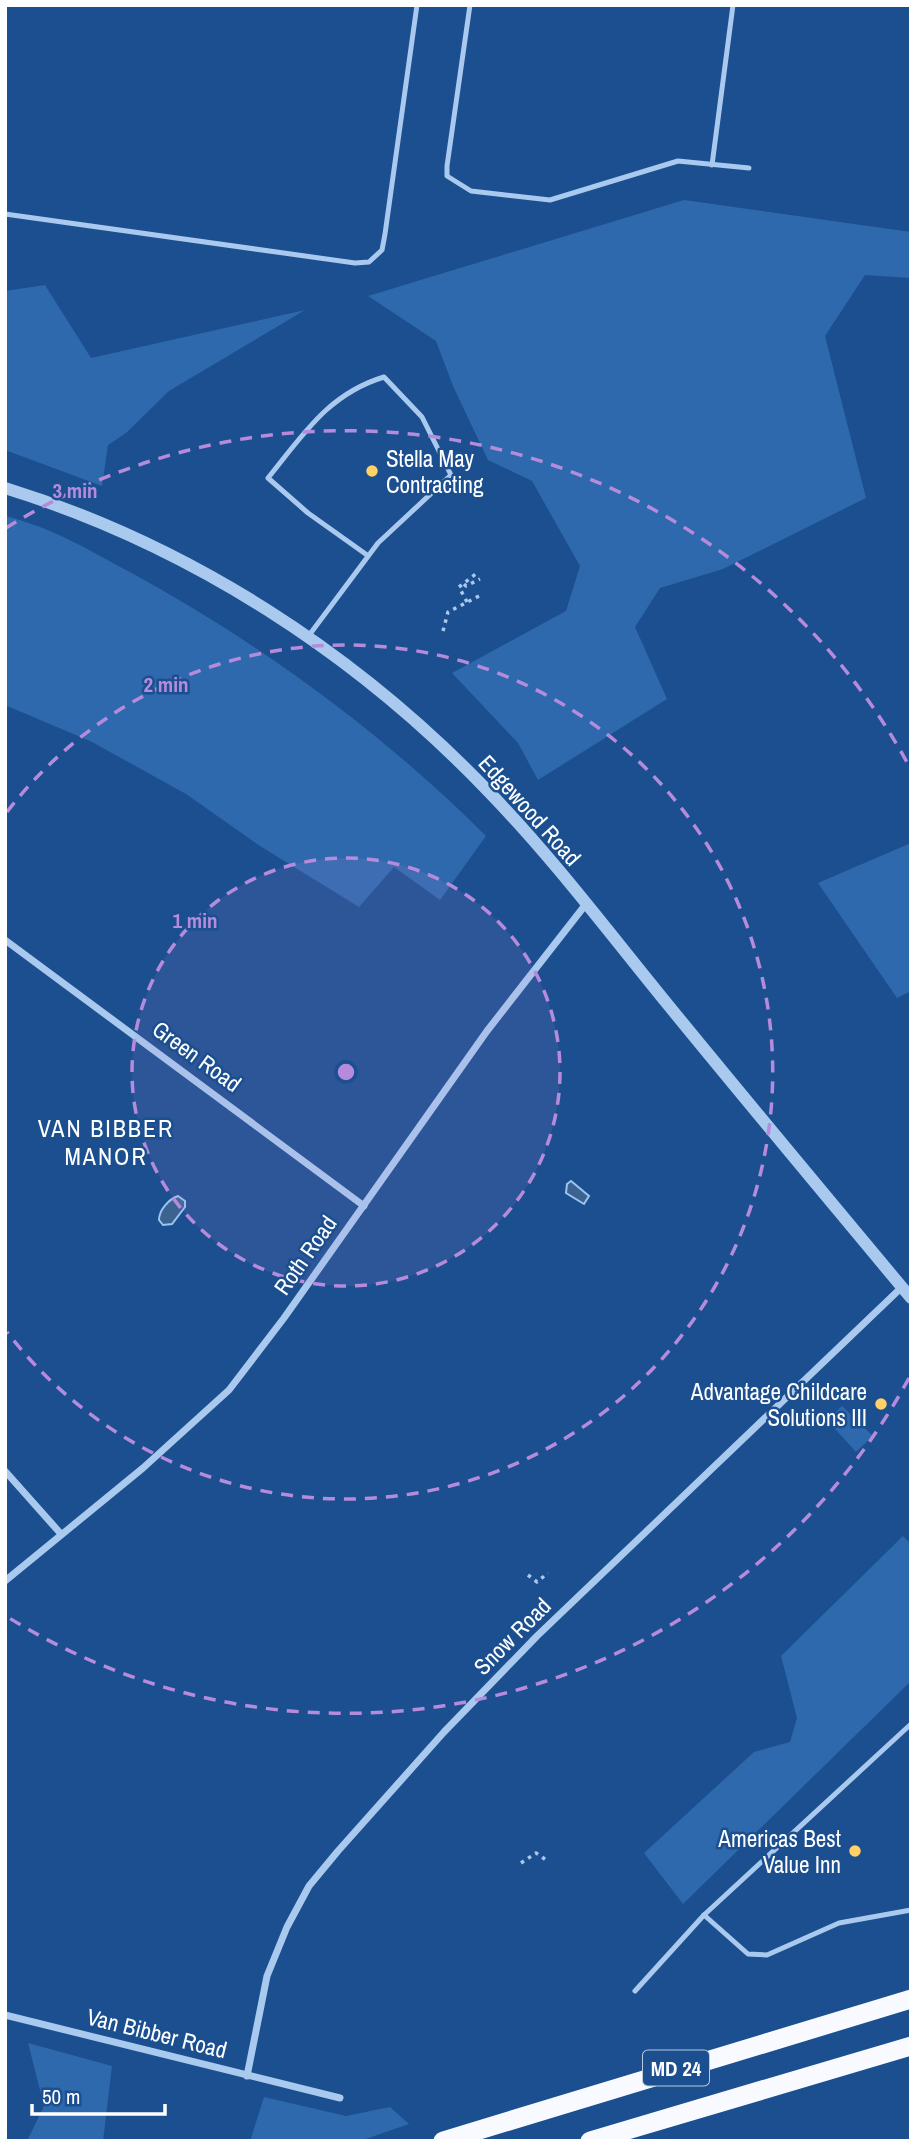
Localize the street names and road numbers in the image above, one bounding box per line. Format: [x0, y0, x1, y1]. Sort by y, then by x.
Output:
street label: Edgewood Road [472, 748, 588, 872]
street label: Green Road [146, 1013, 248, 1099]
street label: Roth Road [266, 1209, 344, 1301]
street label: Snow Road [467, 1591, 557, 1681]
street label: Van Bibber Road [84, 2001, 230, 2065]
road number: MD 24 [643, 2050, 709, 2086]

